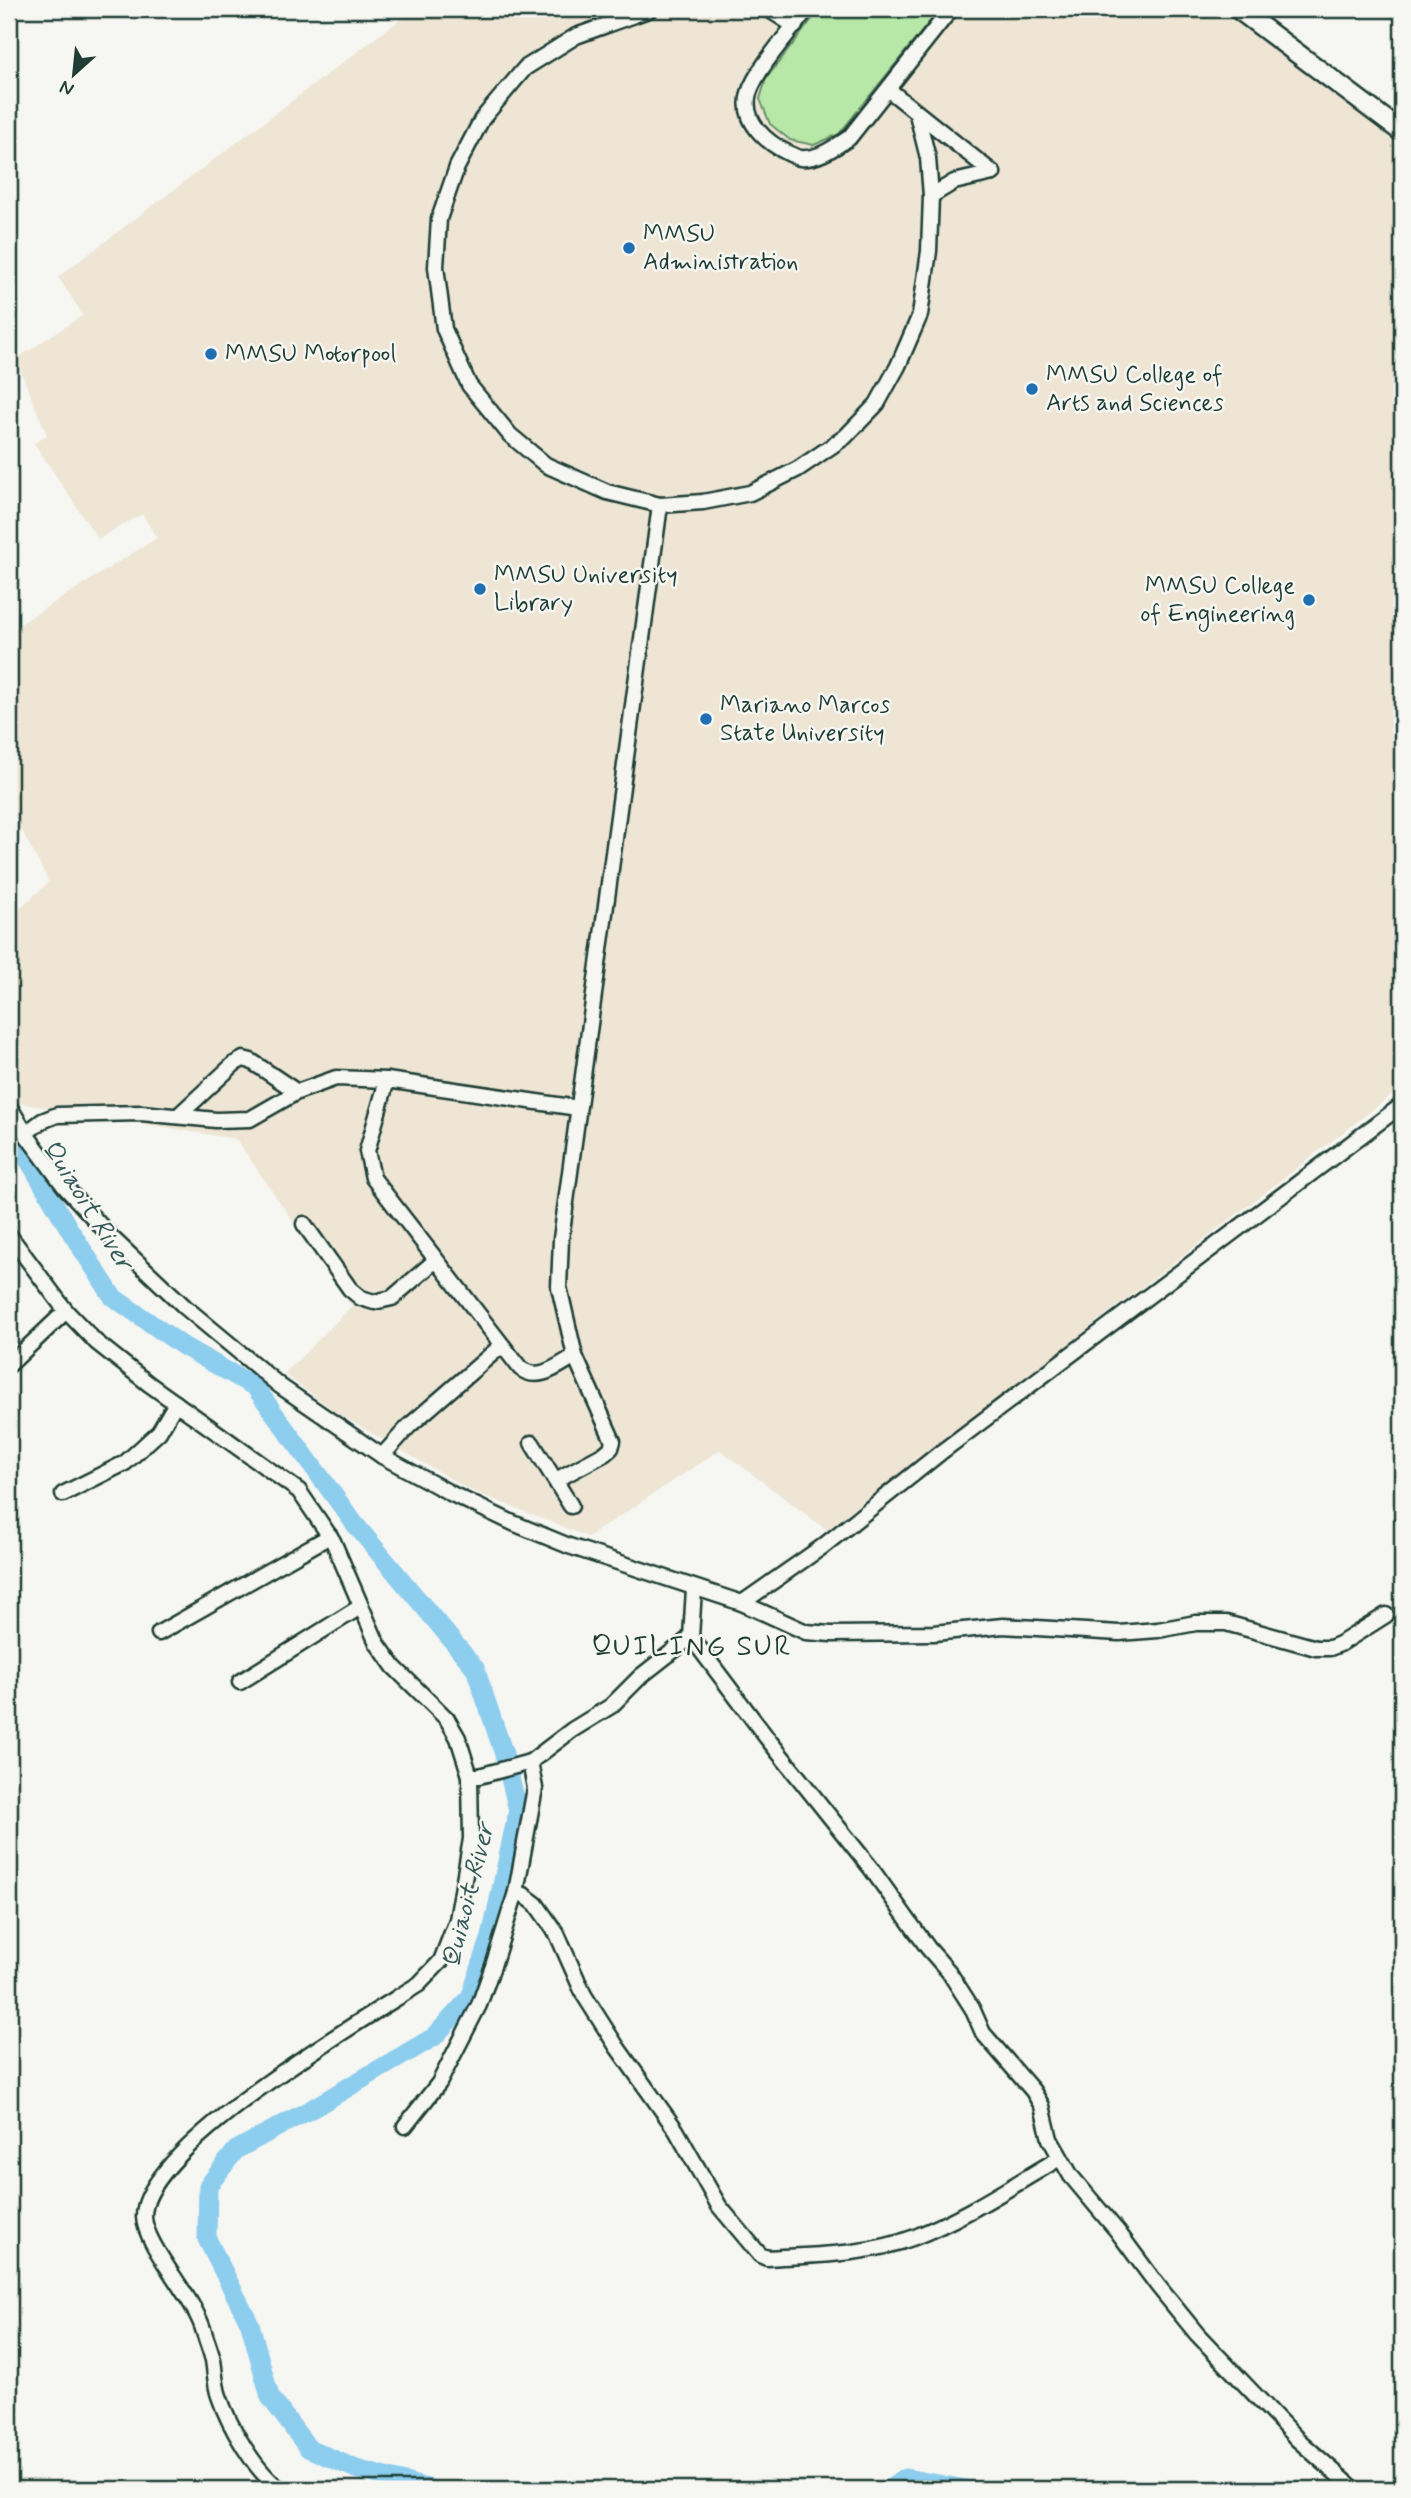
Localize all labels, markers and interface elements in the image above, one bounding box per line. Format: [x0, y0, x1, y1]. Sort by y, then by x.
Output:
north arrow [38, 38, 108, 108]
text: N [56, 74, 78, 102]
place label: MMSU Administration [643, 219, 798, 278]
marker: MMSU Administration [621, 240, 637, 256]
place label: MMSU Motorpool [225, 339, 396, 370]
marker: MMSU Motorpool [203, 346, 219, 362]
place label: MMSU College of Arts and Sciences [1046, 360, 1224, 419]
marker: MMSU College of Arts and Sciences [1024, 381, 1040, 397]
place label: MMSU University Library [494, 560, 677, 619]
place label: MMSU College of Engineering [1140, 571, 1295, 632]
marker: MMSU University Library [472, 581, 488, 597]
marker: MMSU College of Engineering [1301, 592, 1317, 608]
place label: Mariano Marcos State University [720, 690, 890, 749]
marker: Mariano Marcos State University [698, 711, 714, 727]
water label: Quiaoit River [33, 1133, 142, 1279]
district label: QUILING SUR [591, 1629, 793, 1666]
water label: Quiaoit River [435, 1817, 504, 1972]

